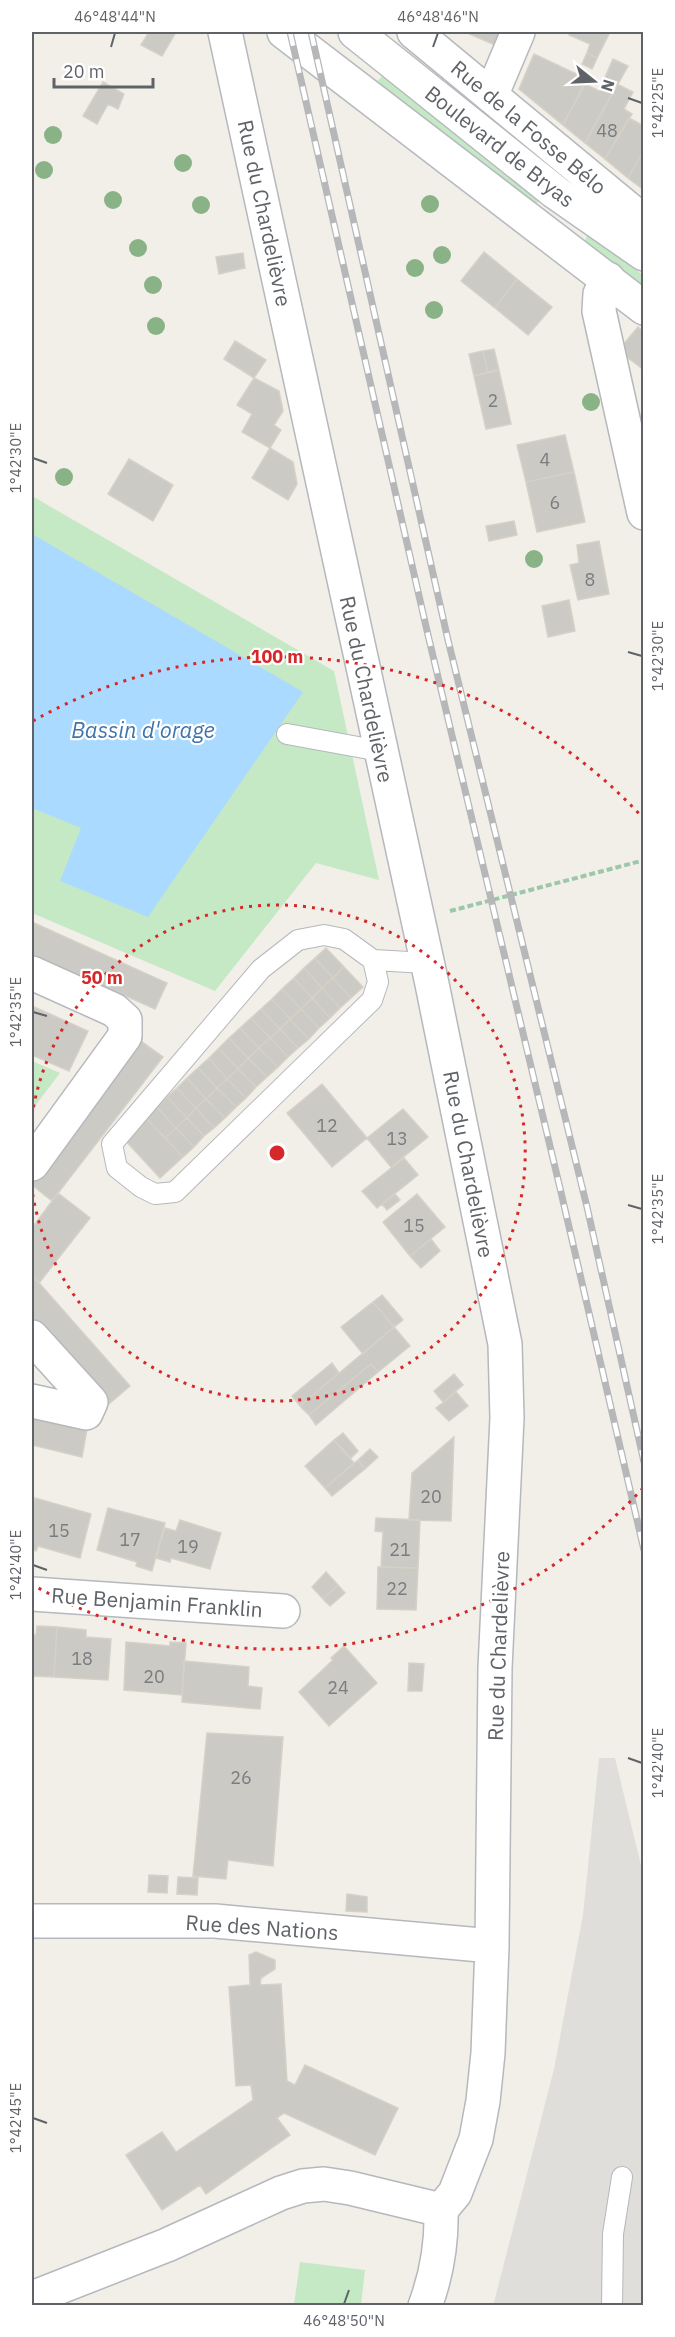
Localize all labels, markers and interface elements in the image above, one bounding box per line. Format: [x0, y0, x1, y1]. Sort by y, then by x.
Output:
text: 46°48'44"N [74, 7, 156, 26]
text: 46°48'46"N [397, 7, 479, 26]
scale bar [54, 51, 153, 89]
north arrow [564, 51, 624, 111]
street label: Rue de la Fosse Bélo [445, 54, 613, 200]
text: 20 m [63, 60, 105, 83]
text: 1°42'25"E [648, 68, 667, 138]
text: N [597, 77, 620, 94]
street label: Boulevard de Bryas [419, 79, 581, 213]
street label: Rue du Chardelièvre [232, 117, 298, 309]
house number: 48 [596, 119, 618, 142]
house number: 2 [488, 389, 498, 412]
text: 1°42'30"E [6, 423, 25, 493]
house number: 4 [540, 448, 551, 471]
house number: 6 [550, 491, 560, 514]
house number: 8 [585, 568, 595, 591]
street label: Rue du Chardelièvre [334, 593, 400, 785]
text: 1°42'30"E [648, 621, 667, 691]
text: 100 m [251, 645, 303, 668]
water label: Bassin d'orage [71, 715, 215, 744]
text: 50 m [81, 966, 123, 989]
text: 1°42'35"E [6, 977, 25, 1047]
street label: Rue du Chardelièvre [437, 1068, 501, 1260]
house number: 12 [316, 1114, 338, 1137]
house number: 13 [386, 1127, 408, 1150]
centre of rings [267, 1143, 287, 1163]
text: 1°42'35"E [648, 1174, 667, 1244]
house number: 15 [403, 1214, 425, 1237]
house number: 20 [420, 1485, 442, 1508]
house number: 15 [48, 1519, 70, 1542]
house number: 17 [119, 1528, 141, 1551]
text: 1°42'40"E [6, 1530, 25, 1600]
house number: 19 [177, 1535, 199, 1558]
house number: 21 [389, 1538, 411, 1561]
street label: Rue du Chardelièvre [481, 1550, 515, 1742]
house number: 22 [386, 1577, 408, 1600]
street label: Rue Benjamin Franklin [50, 1581, 264, 1623]
house number: 18 [71, 1647, 93, 1670]
house number: 20 [143, 1665, 165, 1688]
house number: 24 [327, 1676, 349, 1699]
text: 1°42'40"E [648, 1728, 667, 1798]
house number: 26 [230, 1766, 252, 1789]
street label: Rue des Nations [185, 1908, 339, 1946]
text: 1°42'45"E [6, 2083, 25, 2153]
text: 46°48'50"N [303, 2311, 385, 2330]

